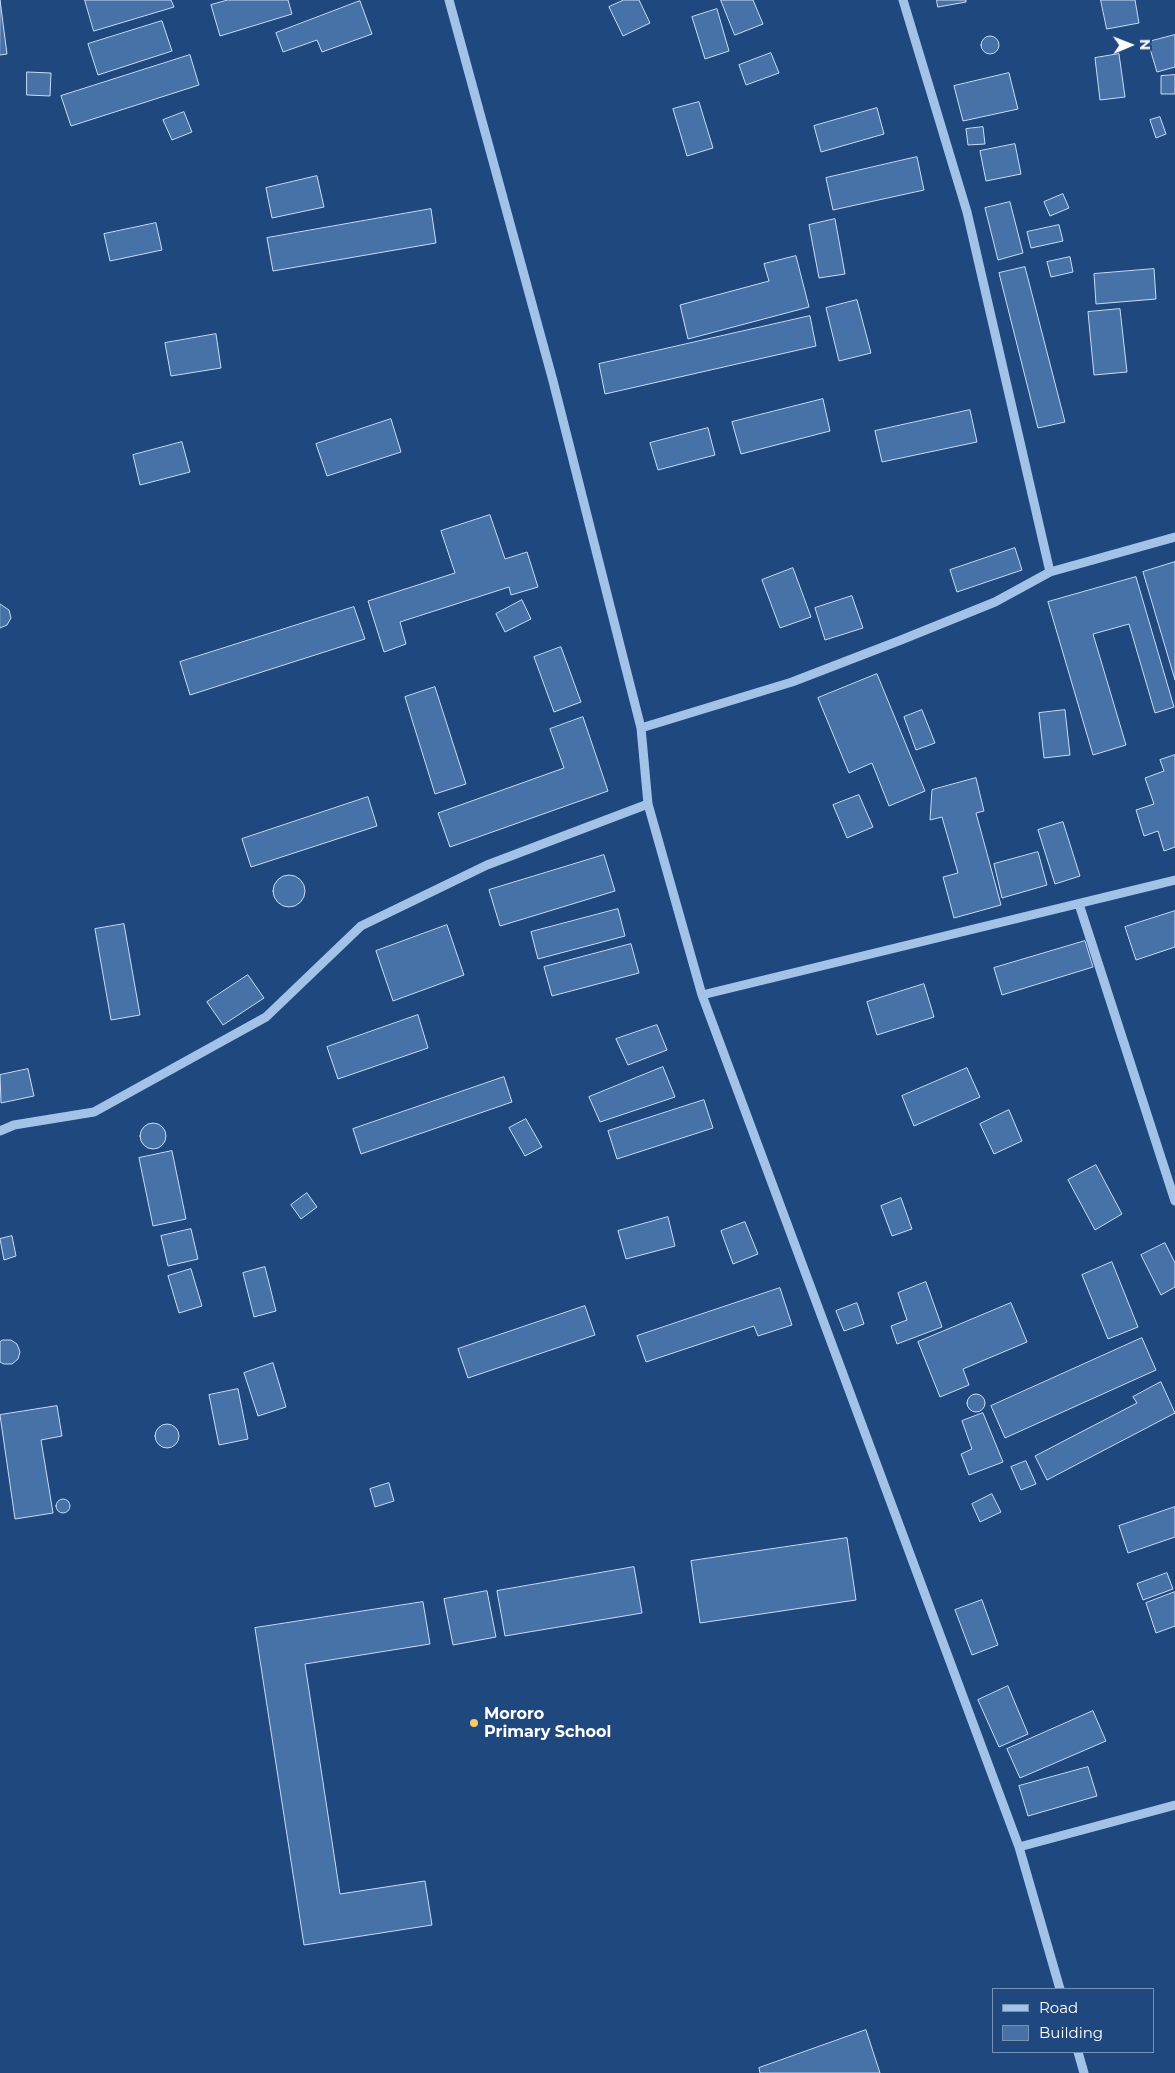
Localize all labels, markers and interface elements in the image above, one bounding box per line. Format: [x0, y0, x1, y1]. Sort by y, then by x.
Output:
north arrow [1105, 20, 1155, 70]
text: N [1136, 39, 1154, 51]
place label: Mororo Primary School [484, 1704, 611, 1742]
marker: Mororo Primary School [468, 1717, 480, 1729]
legend [992, 1988, 1155, 2053]
text: Road [1039, 1998, 1078, 2017]
text: Building [1039, 2023, 1103, 2042]

